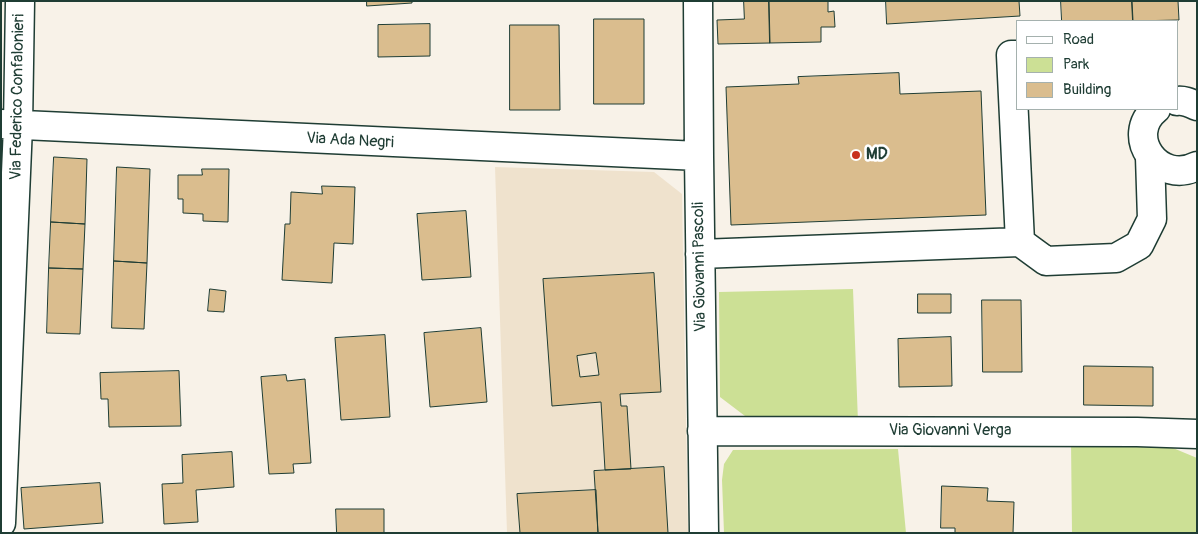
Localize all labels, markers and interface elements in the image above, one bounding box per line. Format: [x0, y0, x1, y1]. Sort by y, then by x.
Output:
street label: Via Federico Confalonieri [7, 14, 29, 180]
legend [1016, 20, 1178, 110]
text: Road [1063, 30, 1094, 49]
text: Park [1063, 55, 1089, 74]
text: Building [1063, 80, 1111, 99]
street label: Via Ada Negri [306, 129, 394, 153]
place label: MD [866, 145, 888, 165]
marker: MD [850, 149, 862, 161]
street label: Via Giovanni Pascoli [689, 202, 711, 332]
street label: Via Giovanni Verga [889, 421, 1011, 441]

